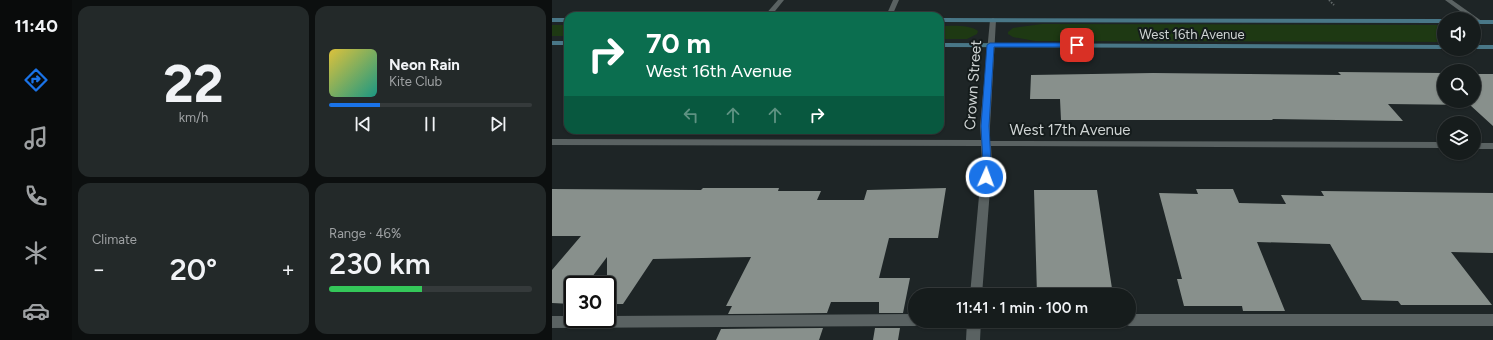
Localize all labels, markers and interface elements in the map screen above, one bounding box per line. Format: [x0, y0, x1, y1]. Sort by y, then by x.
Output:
map controls [1437, 12, 1481, 160]
button: sound [1437, 12, 1481, 56]
text: 11:40 [14, 15, 58, 37]
text: 70 m [646, 26, 711, 60]
street label: West 16th Avenue [1139, 27, 1245, 42]
icon: right [580, 28, 632, 80]
pin [1060, 28, 1094, 62]
icon: arrive [1066, 34, 1088, 56]
street label: Crown Street [961, 39, 985, 131]
text: 22 [163, 53, 224, 115]
text: Neon Rain [389, 56, 460, 74]
text: West 16th Avenue [646, 60, 792, 82]
button: search [1437, 64, 1481, 108]
icon: directions [22, 66, 50, 94]
text: Kite Club [389, 74, 442, 89]
icon: left [680, 104, 702, 126]
icon: ahead [722, 104, 744, 126]
icon: ahead [764, 104, 786, 126]
icon: right [806, 104, 828, 126]
text: km/h [179, 110, 208, 125]
icon: previous [352, 113, 374, 135]
icon: pause [419, 113, 441, 135]
icon: next [487, 113, 509, 135]
button: layers [1437, 116, 1481, 160]
street label: West 17th Avenue [1009, 121, 1131, 139]
icon: music [22, 124, 50, 152]
position arrow [965, 156, 1007, 198]
icon: phone [22, 182, 50, 210]
text: Range · 46% [329, 226, 401, 241]
text: Climate [92, 232, 137, 247]
icon: climate [22, 239, 50, 267]
text: 230 km [329, 245, 431, 282]
text: 20° [170, 251, 217, 288]
text: − [92, 256, 106, 283]
text: + [281, 256, 295, 283]
speed limit sign: 30 [564, 276, 616, 328]
icon: car [22, 297, 50, 325]
text: 11:41 · 1 min · 100 m [956, 299, 1088, 317]

